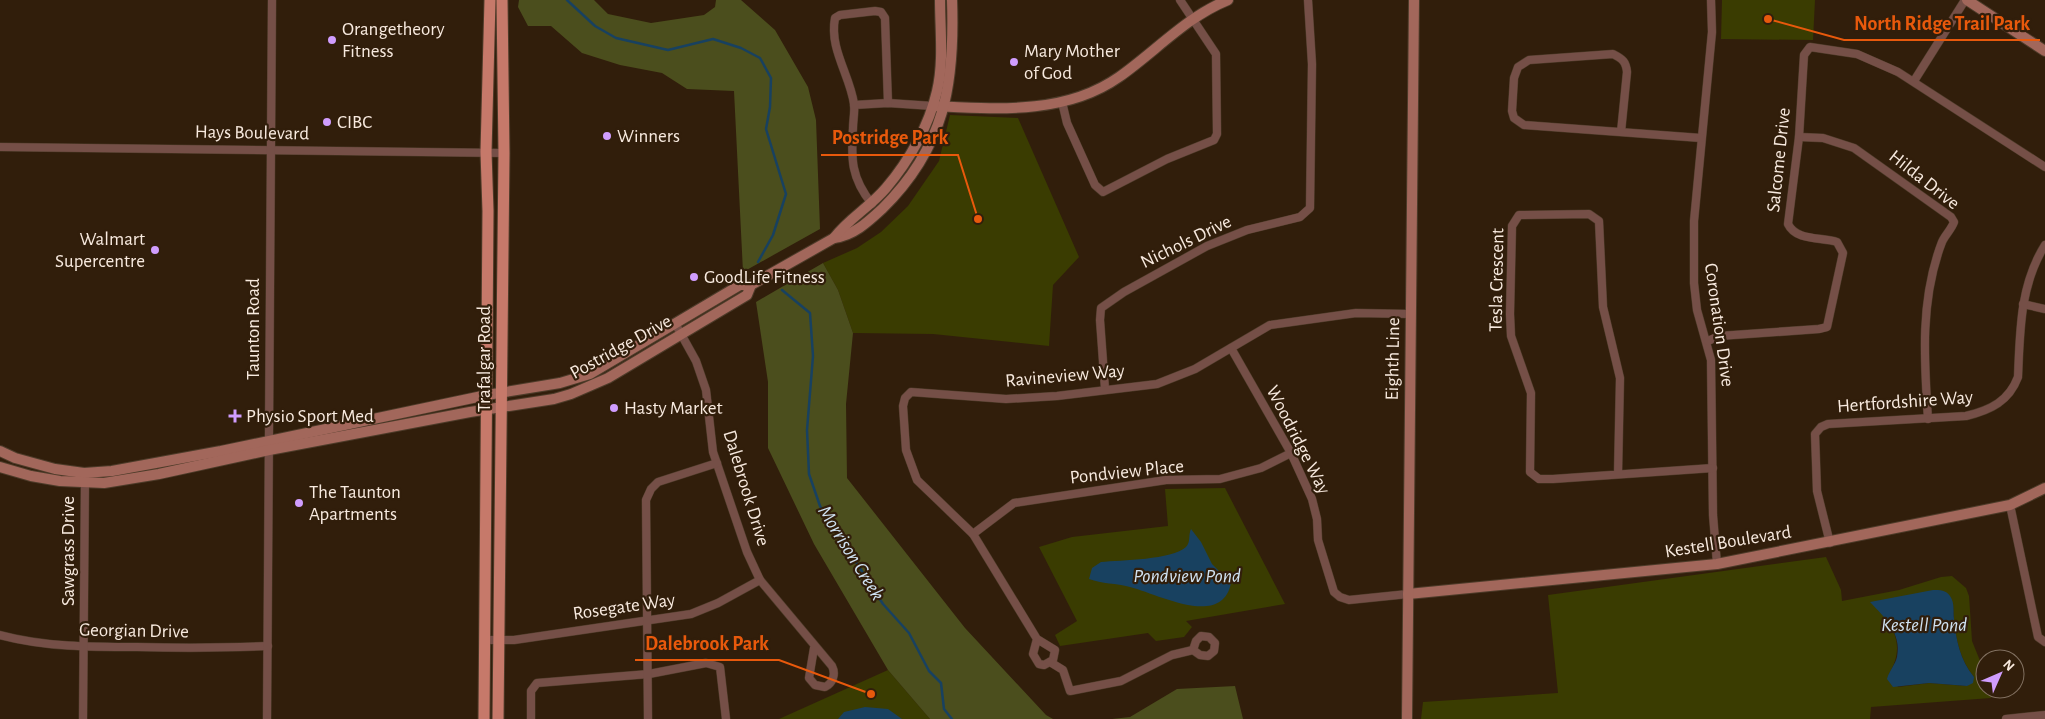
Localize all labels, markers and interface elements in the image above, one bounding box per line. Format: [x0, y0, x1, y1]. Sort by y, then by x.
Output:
callout: North Ridge Trail Park [1844, 5, 2040, 40]
text: North Ridge Trail Park [1854, 14, 2030, 34]
place label: Orangetheory Fitness [342, 20, 445, 61]
marker: Orangetheory Fitness [326, 34, 338, 46]
place label: Mary Mother of God [1024, 42, 1120, 83]
marker: Mary Mother of God [1008, 56, 1020, 68]
street label: Salcome Drive [1764, 107, 1794, 213]
place label: CIBC [337, 113, 372, 132]
marker: CIBC [321, 116, 333, 128]
callout: Postridge Park [821, 120, 958, 155]
street label: Hays Boulevard [195, 123, 309, 143]
place label: Winners [617, 127, 680, 146]
text: Postridge Park [832, 128, 948, 148]
marker: Winners [601, 130, 613, 142]
street label: Hilda Drive [1885, 147, 1963, 213]
street label: Nichols Drive [1138, 212, 1234, 272]
street label: Tesla Crescent [1487, 228, 1507, 332]
place label: Walmart Supercentre [55, 230, 145, 271]
marker: Walmart Supercentre [149, 244, 161, 256]
street label: Coronation Drive [1701, 262, 1737, 388]
place label: GoodLife Fitness [704, 268, 825, 287]
marker: GoodLife Fitness [688, 271, 700, 283]
street label: Taunton Road [244, 278, 263, 380]
street label: Trafalgar Road [475, 306, 494, 412]
street label: Postridge Drive [567, 311, 675, 383]
street label: Eighth Line [1383, 317, 1403, 401]
street label: Ravineview Way [1004, 361, 1126, 391]
street label: Woodridge Way [1263, 383, 1333, 497]
street label: Hertfordshire Way [1836, 388, 1974, 416]
place label: Hasty Market [624, 399, 722, 418]
marker: Hasty Market [608, 402, 620, 414]
place label: Physio Sport Med [246, 407, 374, 426]
marker: Physio Sport Med [228, 409, 242, 423]
street label: Dalebrook Drive [719, 428, 773, 548]
street label: Pondview Place [1069, 457, 1185, 487]
place label: The Taunton Apartments [309, 483, 401, 524]
street label: Sawgrass Drive [59, 496, 78, 606]
marker: The Taunton Apartments [293, 497, 305, 509]
water label: Morrison Creek [814, 502, 888, 604]
street label: Kestell Boulevard [1664, 523, 1793, 561]
water label: Pondview Pond [1133, 566, 1241, 586]
street label: Rosegate Way [572, 590, 676, 624]
water label: Kestell Pond [1881, 615, 1967, 635]
street label: Georgian Drive [79, 621, 189, 641]
callout: Dalebrook Park [635, 625, 779, 660]
text: Dalebrook Park [645, 634, 769, 654]
north arrow [1975, 649, 2025, 699]
text: N [2000, 657, 2017, 674]

